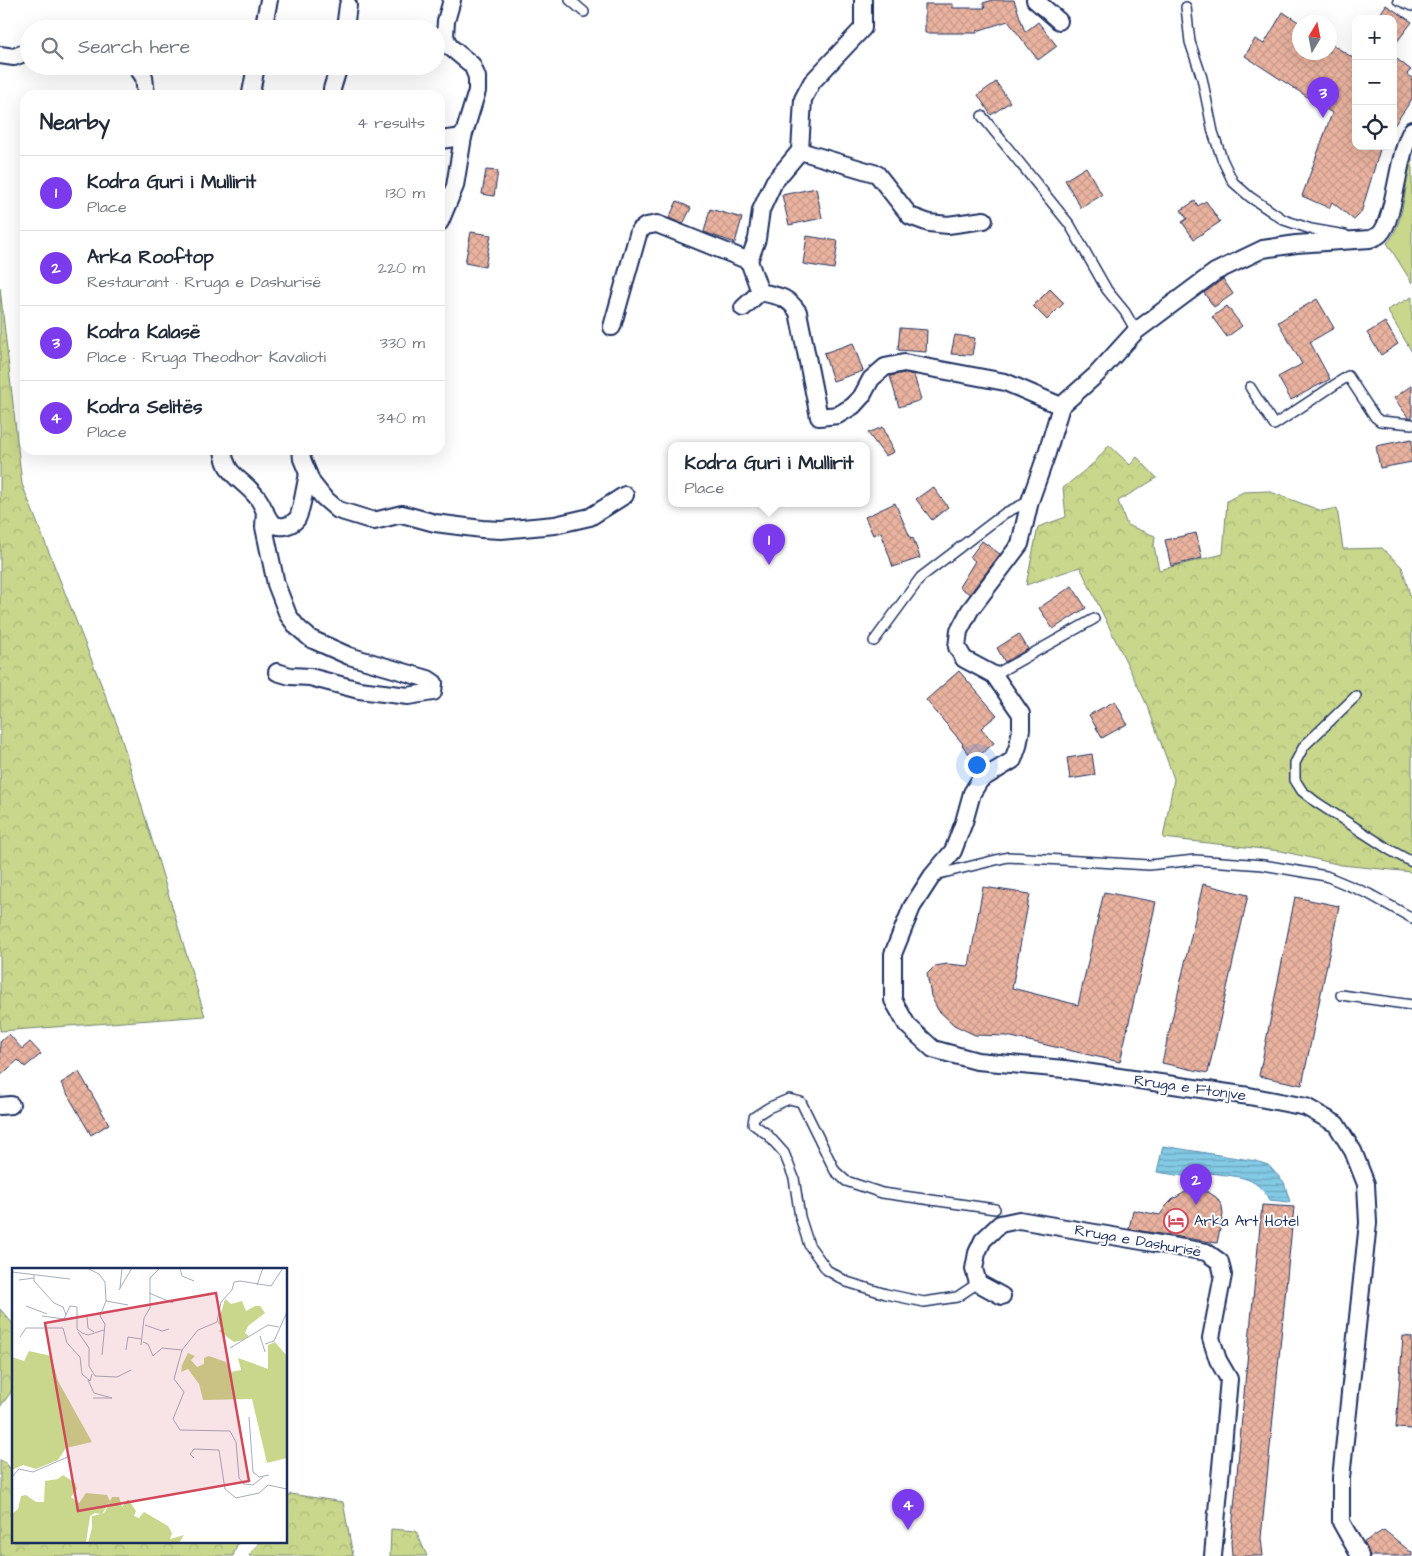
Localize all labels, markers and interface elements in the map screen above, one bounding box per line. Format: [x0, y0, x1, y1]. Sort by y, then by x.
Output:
north arrow [1292, 15, 1337, 60]
map controls [1352, 15, 1397, 150]
button: + [1352, 15, 1397, 60]
search box [20, 20, 445, 75]
icon: search [38, 34, 66, 62]
text: Search here [78, 34, 190, 61]
button: − [1352, 60, 1397, 105]
pin: 3 [1307, 77, 1339, 118]
button: locate [1352, 105, 1397, 150]
text: Nearby [40, 108, 110, 137]
text: 4 results [357, 112, 425, 134]
text: Kodra Guri i Mullirit [87, 169, 256, 196]
text: 1 [55, 182, 57, 204]
text: 130 m [386, 182, 425, 204]
text: Place [87, 196, 127, 218]
text: Arka Rooftop [87, 244, 214, 271]
text: 2 [51, 257, 61, 279]
text: 220 m [378, 257, 425, 279]
text: Restaurant · Rruga e Dashurisë [87, 271, 321, 293]
text: Kodra Kalasë [87, 319, 200, 346]
text: 3 [52, 332, 60, 354]
text: 330 m [380, 332, 425, 354]
text: Place · Rruga Theodhor Kavalioti [87, 346, 326, 368]
text: Kodra Selitës [87, 394, 203, 421]
text: 4 [51, 407, 61, 429]
text: 340 m [377, 407, 425, 429]
text: Place [87, 421, 127, 443]
popup [668, 442, 870, 507]
text: Kodra Guri i Mullirit [684, 450, 854, 477]
text: Place [684, 477, 724, 499]
pin: 1 [753, 524, 785, 565]
your location [964, 752, 990, 778]
street label: Rruga e Ftonjve [1132, 1070, 1247, 1107]
pin: 2 [1180, 1164, 1212, 1205]
hotel icon: Arka Art Hotel [1163, 1208, 1189, 1234]
place label: Arka Art Hotel [1194, 1211, 1299, 1232]
street label: Rruga e Dashurisë [1073, 1220, 1203, 1263]
inset map [12, 1268, 288, 1544]
pin: 4 [892, 1489, 924, 1530]

